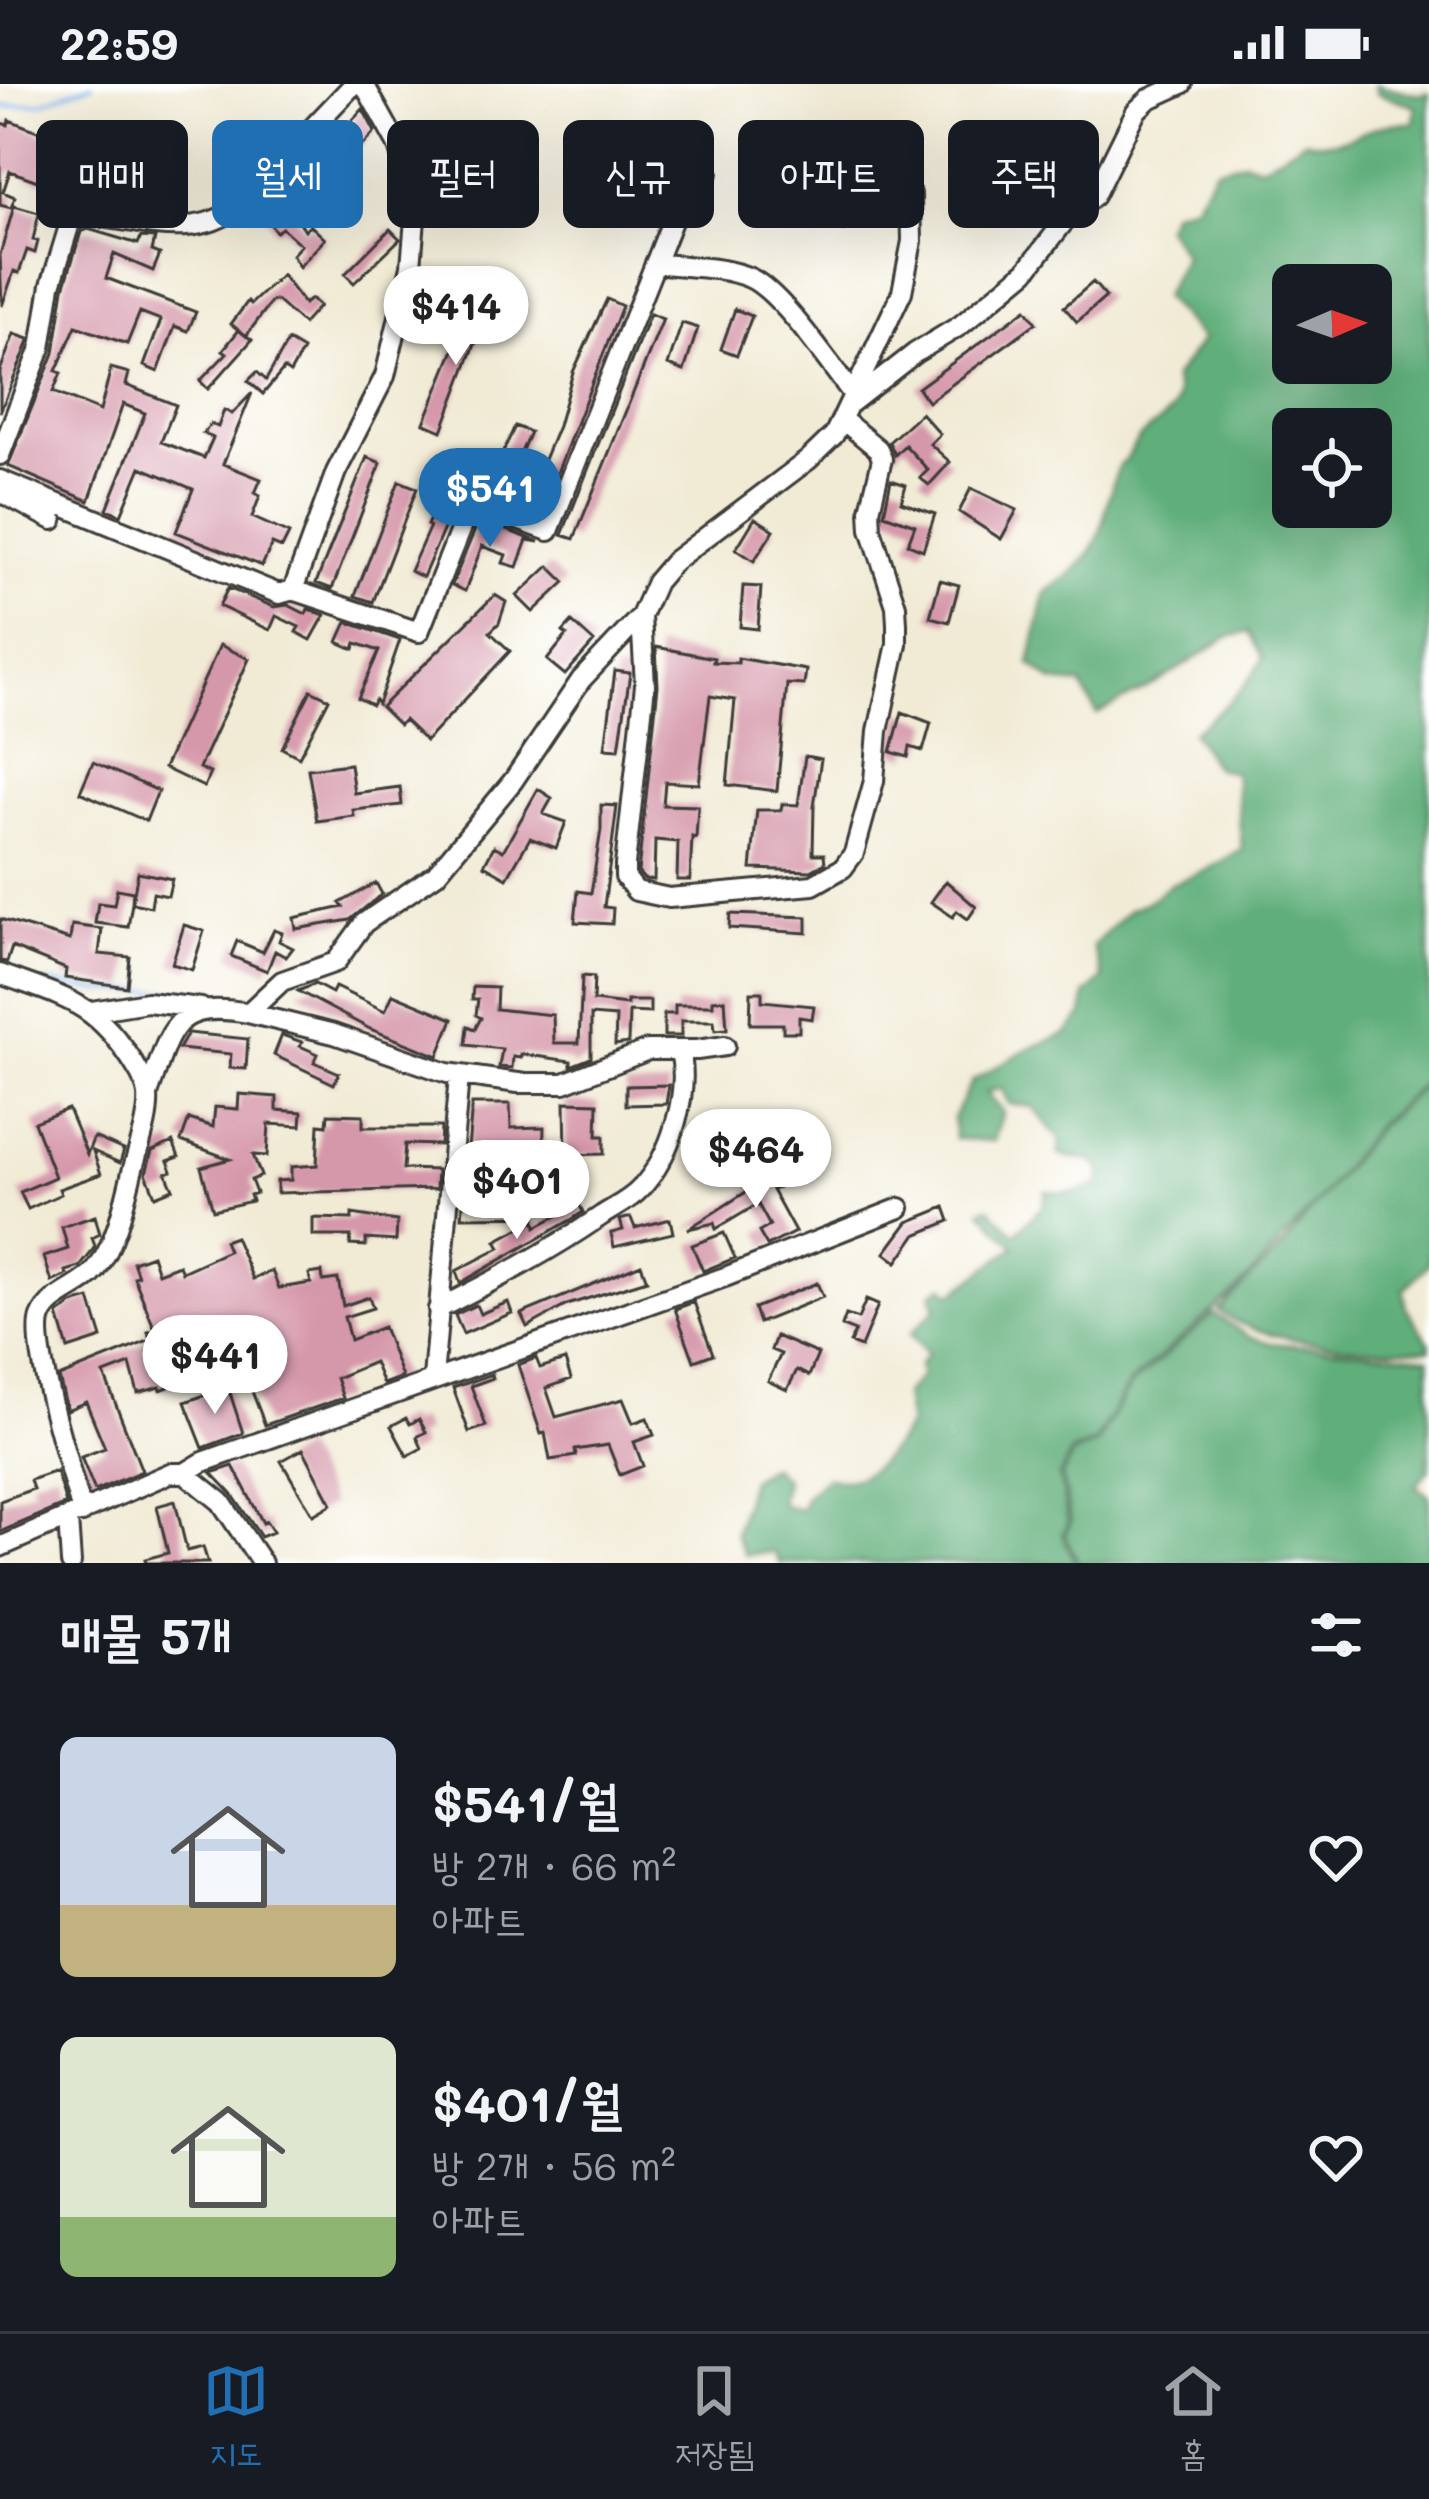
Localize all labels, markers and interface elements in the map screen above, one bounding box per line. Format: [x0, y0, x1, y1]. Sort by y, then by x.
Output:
text: 22:59 [60, 13, 178, 71]
chip: 매매 [36, 120, 188, 228]
chip: 월세 [212, 120, 363, 228]
chip: 필터 [387, 120, 539, 228]
chip: 신규 [563, 120, 714, 228]
chip: 아파트 [738, 120, 924, 228]
chip: 주택 [948, 120, 1099, 228]
north arrow [1272, 264, 1392, 384]
map controls [1272, 264, 1392, 528]
pin: $414 [385, 266, 527, 368]
text: $414 [411, 279, 501, 330]
button: locate [1272, 408, 1392, 528]
pin: $541 [419, 448, 561, 550]
text: $541 [446, 461, 534, 512]
pin: $464 [685, 1109, 827, 1211]
text: $464 [707, 1122, 805, 1173]
pin: $401 [446, 1140, 588, 1242]
text: $401 [471, 1153, 563, 1204]
pin: $441 [144, 1315, 286, 1417]
text: $441 [170, 1328, 260, 1379]
text: 매물 5개 [60, 1600, 231, 1667]
icon: filters [1303, 1602, 1369, 1668]
text: $541/월 [432, 1768, 619, 1835]
icon: home [156, 1785, 300, 1929]
icon: heart [1303, 1824, 1369, 1890]
text: 방 2개 · 66 m² [432, 1839, 676, 1890]
text: 아파트 [432, 1893, 526, 1944]
text: $401/월 [432, 2068, 622, 2135]
icon: home [156, 2085, 300, 2229]
icon: heart [1303, 2124, 1369, 2190]
text: 방 2개 · 56 m² [432, 2139, 676, 2190]
text: 아파트 [432, 2193, 526, 2244]
tab: 지도 [203, 2358, 269, 2476]
tab: 저장됨 [675, 2358, 754, 2476]
tab: 홈 [1160, 2358, 1226, 2476]

